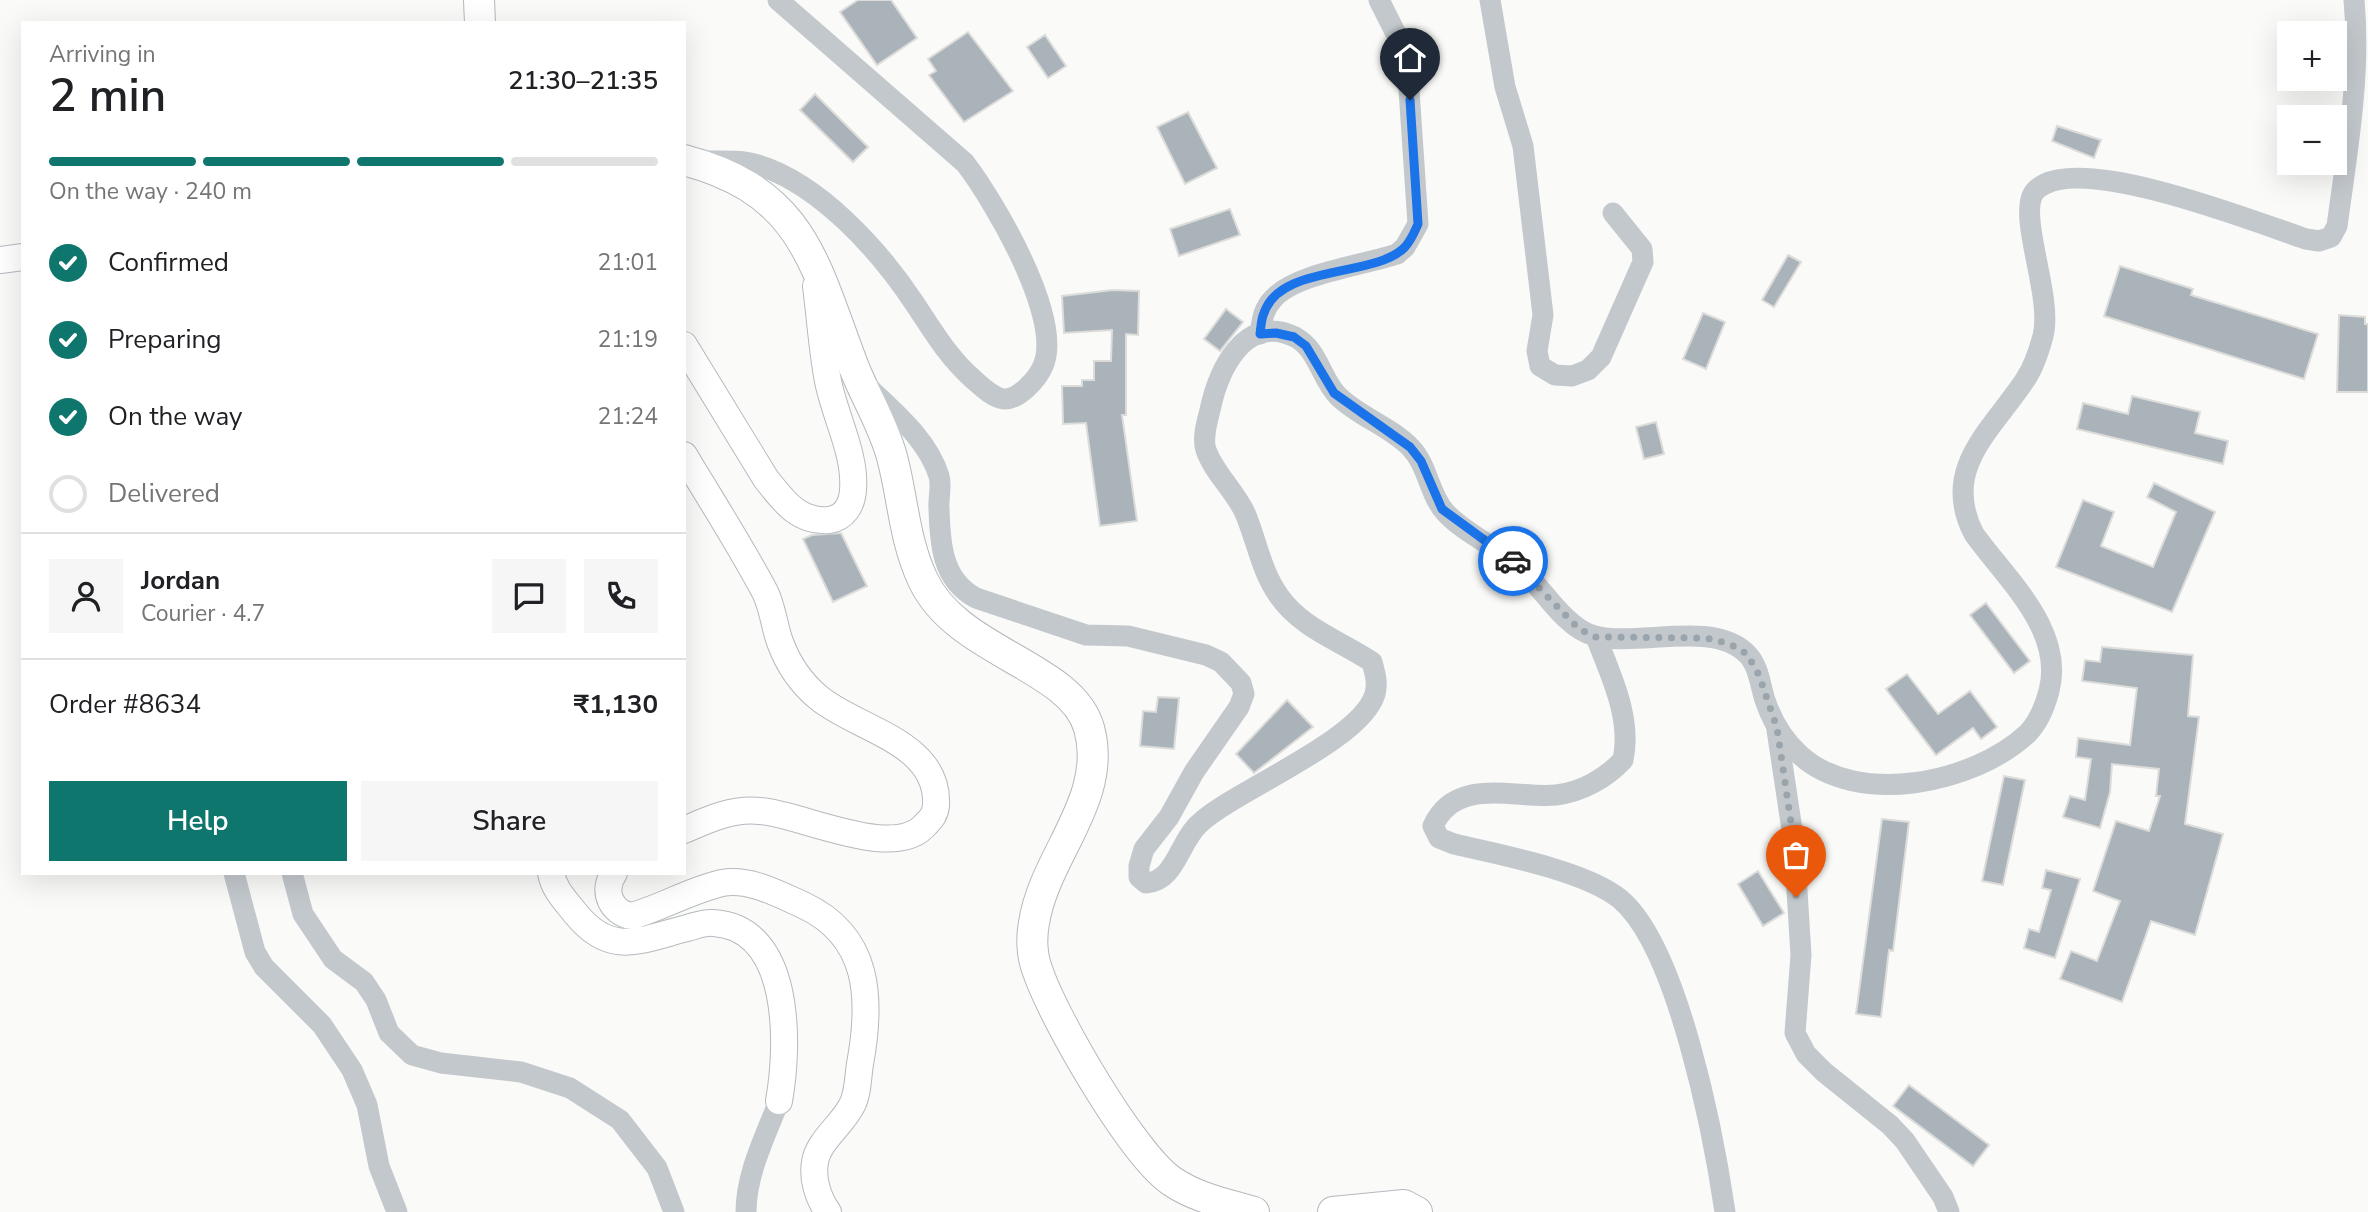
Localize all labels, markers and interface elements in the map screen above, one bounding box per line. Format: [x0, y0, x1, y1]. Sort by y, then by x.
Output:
map controls [2277, 21, 2347, 175]
button: + [2277, 21, 2347, 91]
pin [1380, 28, 1440, 100]
text: Arriving in [49, 39, 156, 70]
icon: home [1391, 39, 1429, 77]
text: 21:30–21:35 [508, 63, 658, 98]
text: 2 min [49, 64, 166, 127]
button: − [2277, 105, 2347, 175]
text: On the way · 240 m [49, 176, 252, 207]
icon: check [49, 244, 87, 282]
text: Confirmed [108, 245, 229, 280]
text: 21:01 [598, 247, 658, 278]
icon: check [49, 321, 87, 359]
text: Preparing [108, 322, 221, 357]
text: 21:19 [598, 324, 658, 355]
icon: check [49, 398, 87, 436]
text: On the way [108, 399, 242, 434]
text: 21:24 [598, 401, 658, 432]
text: Delivered [108, 476, 220, 511]
courier [1478, 526, 1548, 596]
icon: car [1494, 542, 1532, 580]
button: person [49, 559, 123, 633]
button: chat [492, 559, 566, 633]
button: phone [584, 559, 658, 633]
text: Jordan [141, 563, 220, 598]
text: Courier · 4.7 [141, 598, 265, 629]
text: Order #8634 [49, 687, 201, 722]
text: ₹1,130 [574, 687, 658, 722]
button: Help [49, 781, 347, 861]
button: Share [361, 781, 658, 861]
pin [1766, 825, 1826, 897]
icon: bag [1777, 836, 1815, 874]

